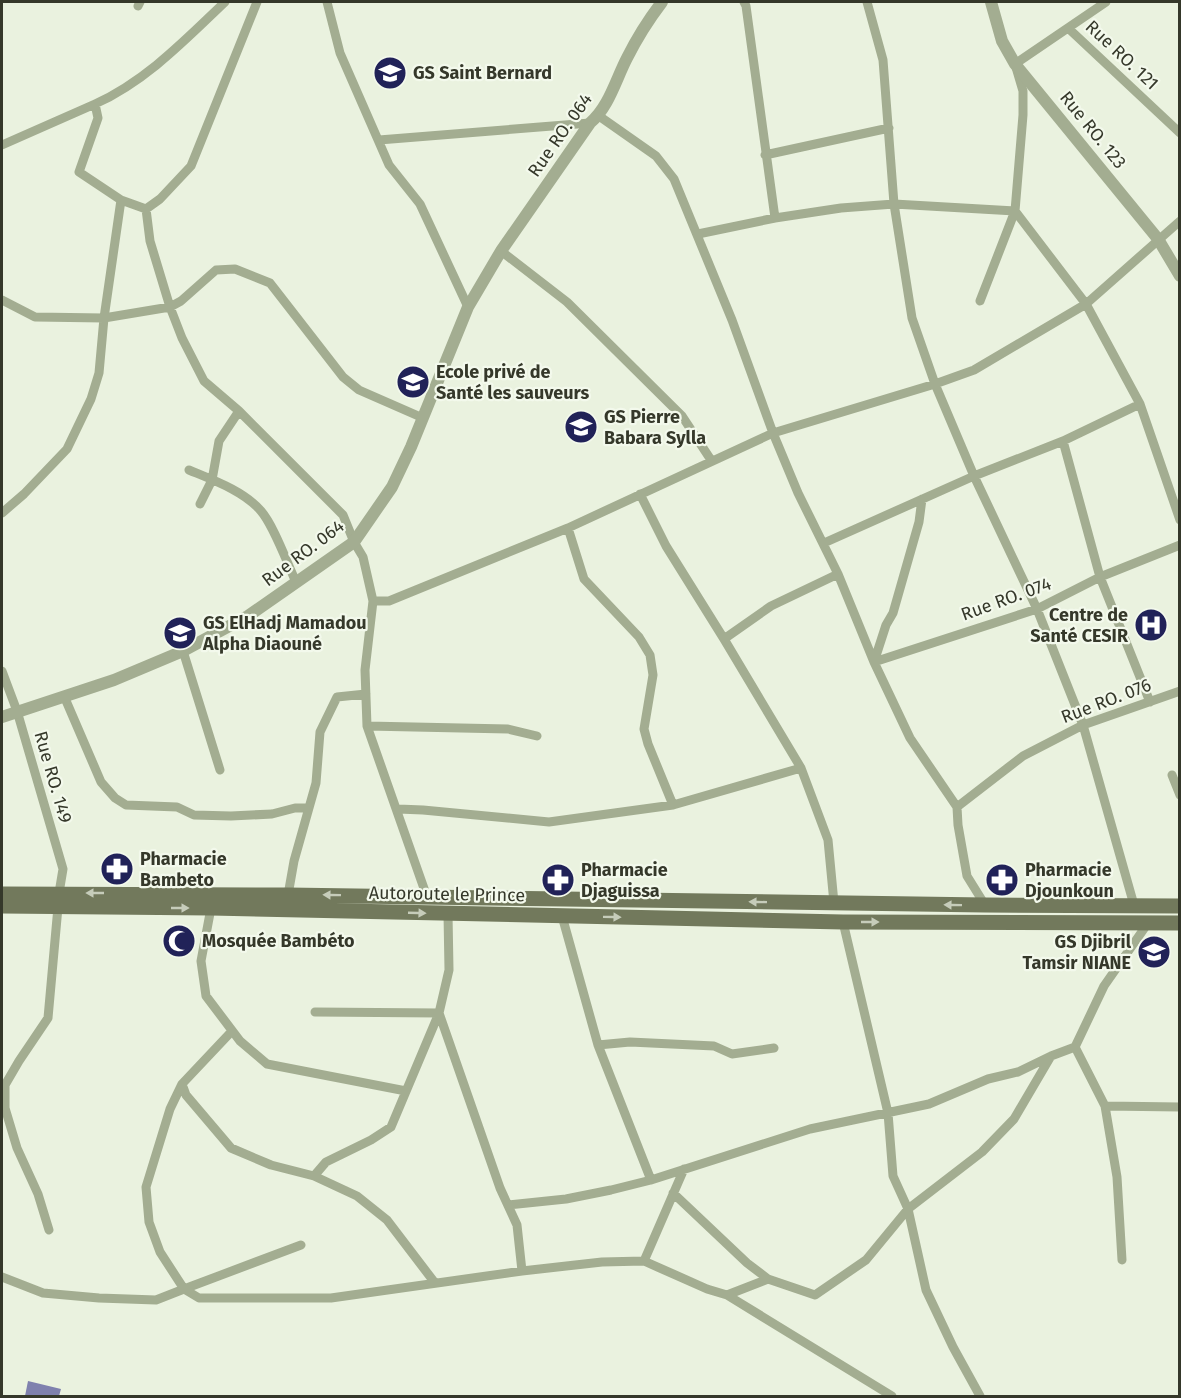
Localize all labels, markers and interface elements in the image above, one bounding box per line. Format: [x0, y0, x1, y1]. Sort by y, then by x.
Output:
street label: Rue RO. 121 [1081, 16, 1163, 94]
school or university icon: GS Saint Bernard [372, 55, 408, 91]
place label: GS Saint Bernard [413, 62, 552, 84]
street label: Rue RO. 123 [1055, 87, 1131, 173]
street label: Rue RO. 064 [523, 89, 597, 181]
place label: Ecole privé de Santé les sauveurs [436, 361, 590, 404]
school or university icon: Ecole privé de Santé les sauveurs [395, 364, 431, 400]
place label: GS Pierre Babara Sylla [604, 406, 706, 449]
school or university icon: GS Pierre Babara Sylla [563, 409, 599, 445]
street label: Rue RO. 064 [258, 515, 349, 591]
street label: Rue RO. 074 [958, 572, 1055, 625]
place label: Centre de Santé CESIR [1030, 604, 1129, 647]
hospital icon: Centre de Santé CESIR [1133, 607, 1169, 643]
place label: GS ElHadj Mamadou Alpha Diaouné [202, 612, 367, 655]
school or university icon: GS ElHadj Mamadou Alpha Diaouné [162, 615, 198, 651]
street label: Rue RO. 076 [1058, 674, 1154, 728]
street label: Rue RO. 149 [29, 729, 77, 825]
place label: Pharmacie Bambeto [140, 848, 227, 891]
pharmacy icon: Pharmacie Bambeto [99, 851, 135, 887]
place label: Pharmacie Djaguissa [581, 859, 668, 902]
place label: Pharmacie Djounkoun [1025, 859, 1114, 902]
pharmacy icon: Pharmacie Djaguissa [540, 862, 576, 898]
pharmacy icon: Pharmacie Djounkoun [984, 862, 1020, 898]
street label: Autoroute le Prince [369, 882, 525, 906]
one-way arrow [86, 888, 105, 898]
one-way arrow [323, 891, 342, 900]
one-way arrow [749, 897, 768, 907]
one-way arrow [944, 900, 963, 910]
one-way arrow [170, 903, 189, 912]
one-way arrow [407, 909, 426, 918]
one-way arrow [602, 912, 621, 922]
one-way arrow [860, 917, 879, 927]
mosque icon: Mosquée Bambéto [161, 923, 197, 959]
place label: Mosquée Bambéto [202, 930, 355, 952]
place label: GS Djibril Tamsir NIANE [1023, 931, 1132, 974]
school or university icon: GS Djibril Tamsir NIANE [1136, 934, 1172, 970]

